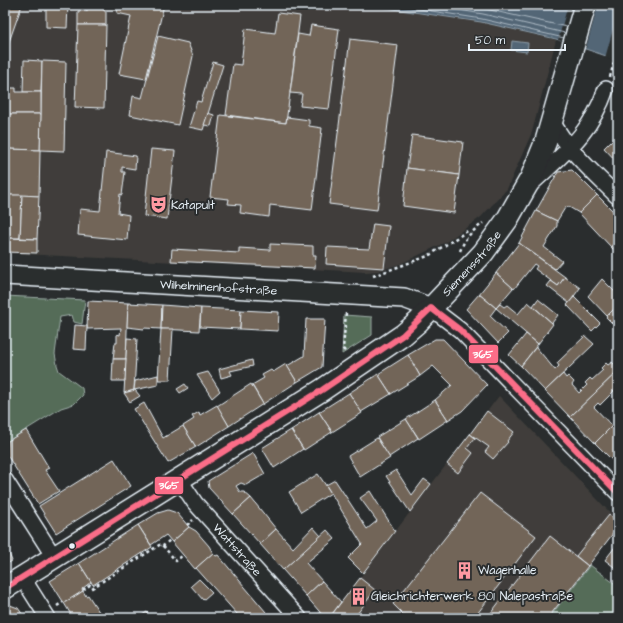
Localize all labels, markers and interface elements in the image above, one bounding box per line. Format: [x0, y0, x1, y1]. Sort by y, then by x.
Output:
scale bar [469, 26, 565, 52]
text: 50 m [475, 32, 506, 49]
theatre icon: Katapult [148, 195, 168, 215]
place label: Katapult [171, 197, 215, 214]
street label: Siemensstraße [438, 227, 506, 300]
street label: Wilhelminenhofstraße [159, 276, 278, 300]
line badge: 365 [468, 344, 499, 364]
text: 365 [472, 347, 493, 362]
line badge: 365 [154, 476, 184, 495]
text: 365 [158, 478, 179, 493]
street label: Wattstraße [209, 520, 266, 581]
unlabelled marker [67, 541, 77, 551]
building icon: Wagenhalle [455, 560, 475, 580]
place label: Wagenhalle [478, 562, 537, 580]
building icon: Gleichrichterwerk 801 Nalepastraße [348, 586, 368, 606]
place label: Gleichrichterwerk 801 Nalepastraße [371, 588, 574, 605]

